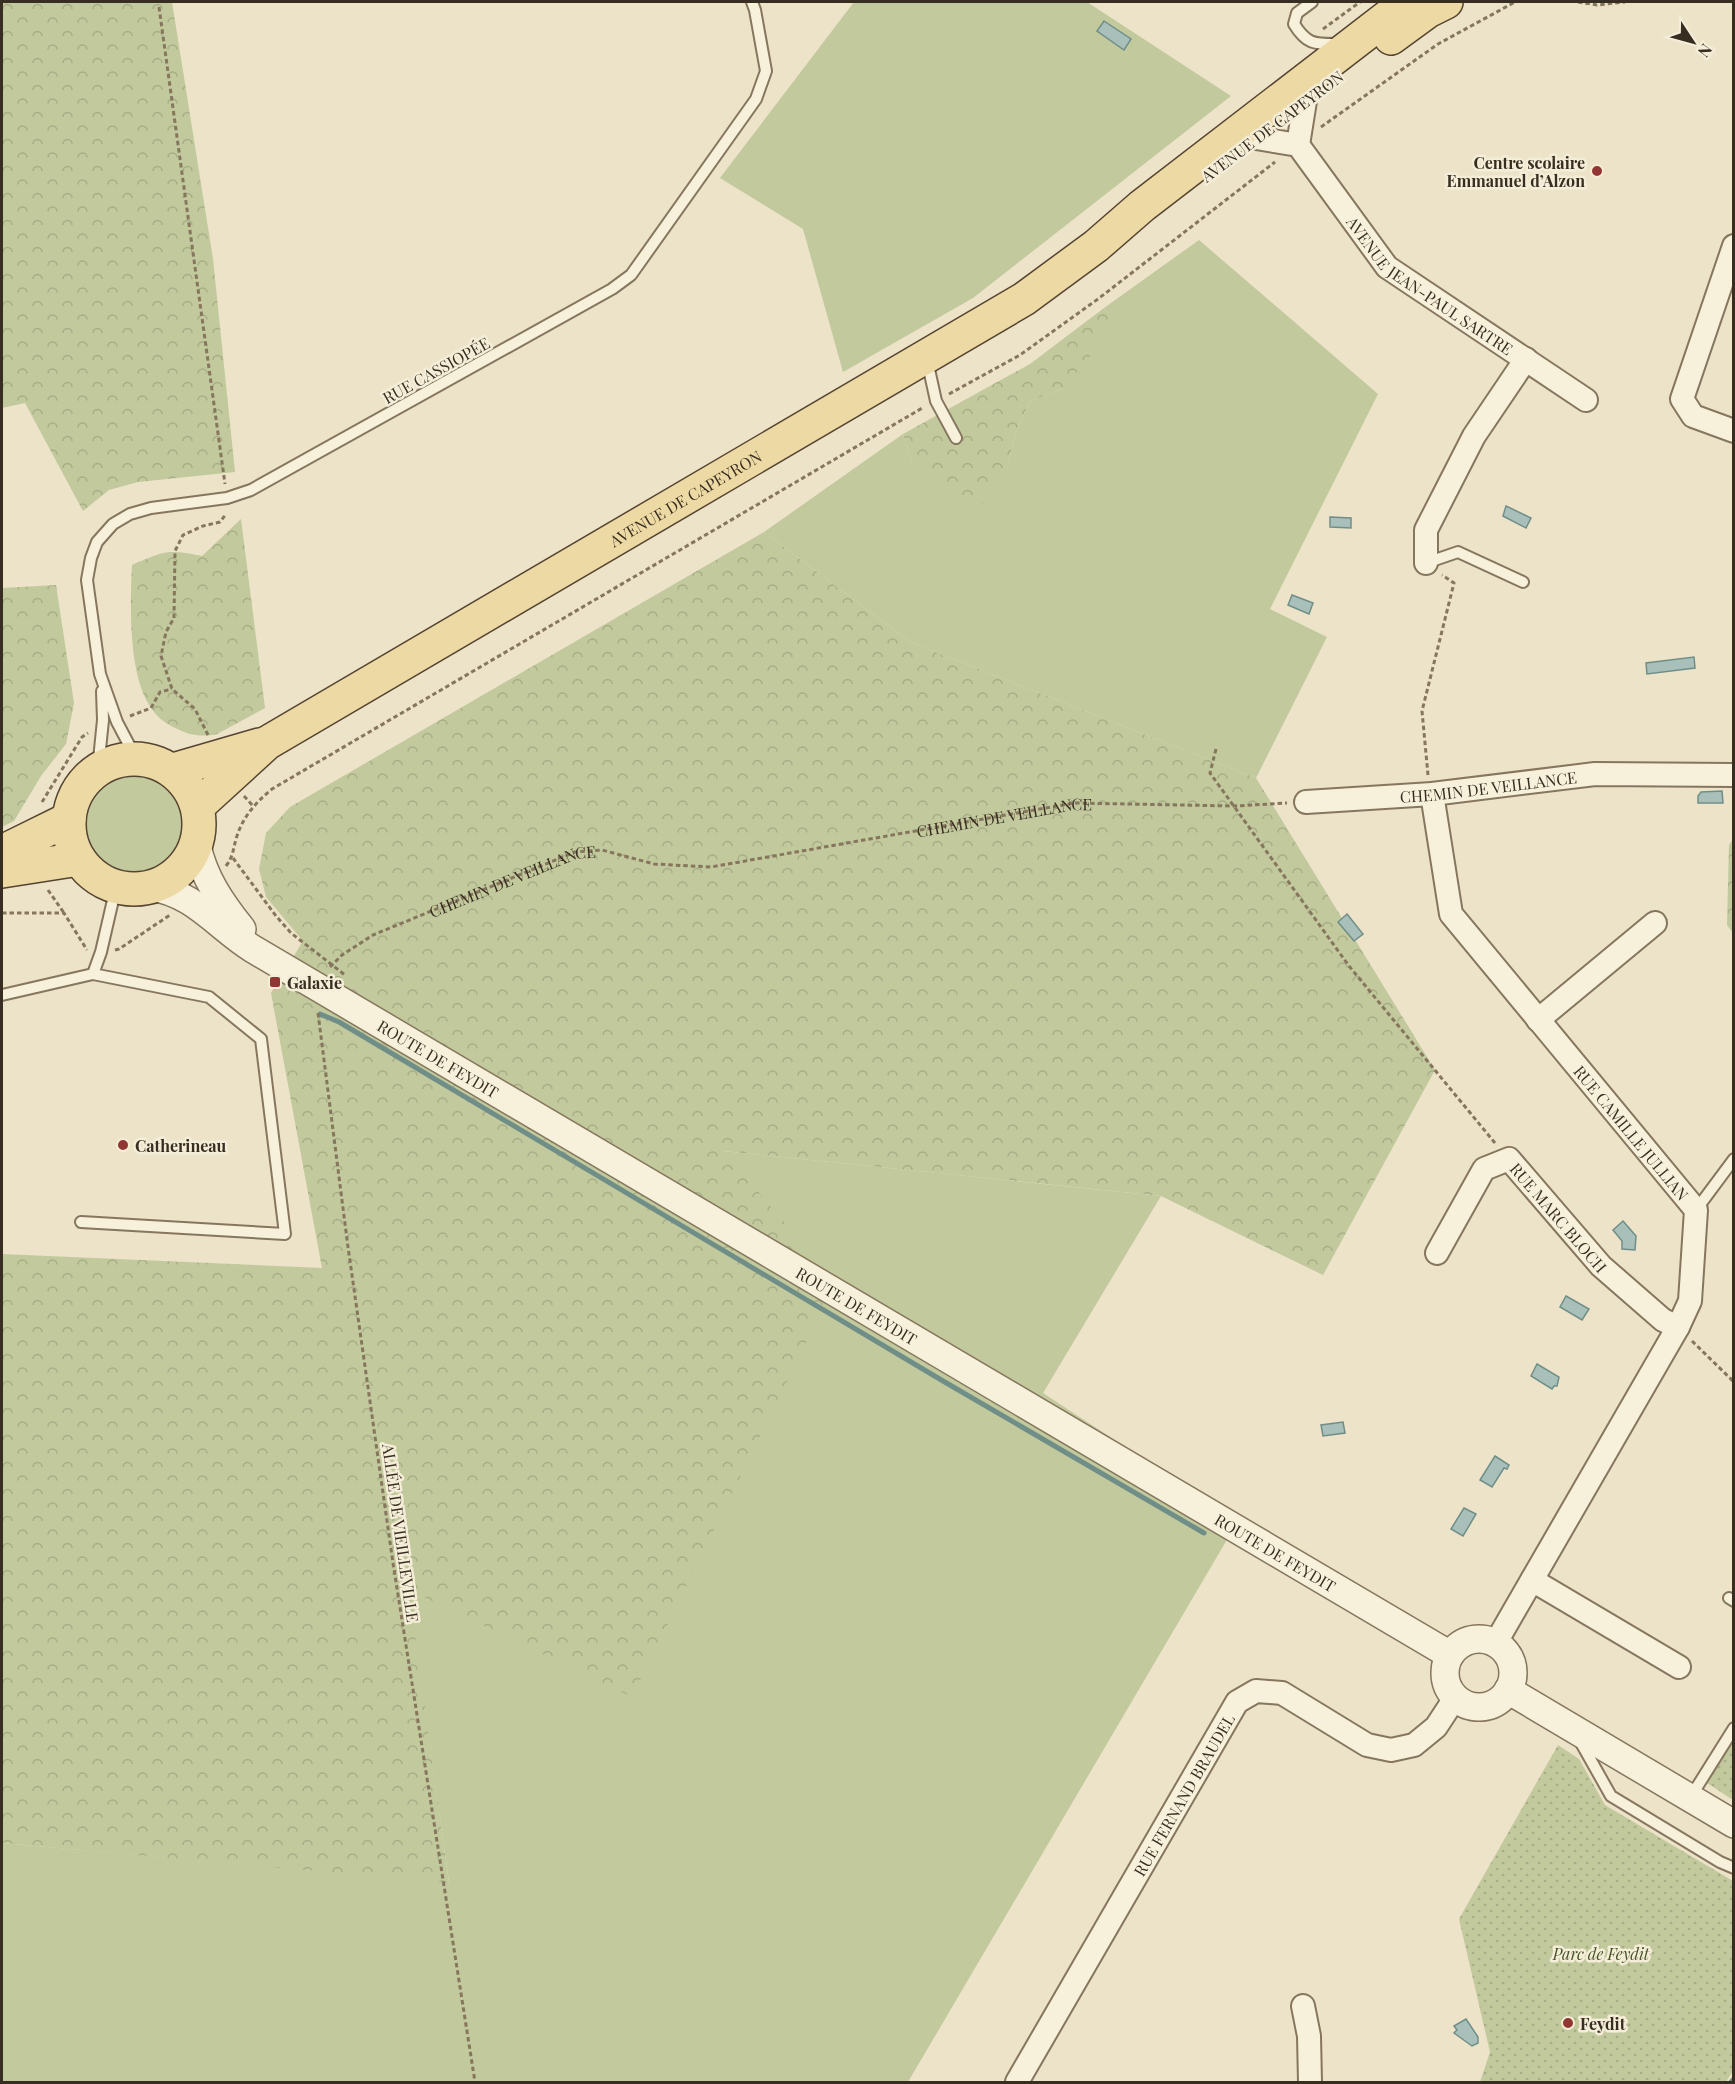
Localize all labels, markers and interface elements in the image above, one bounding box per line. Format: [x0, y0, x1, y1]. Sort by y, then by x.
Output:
north arrow [1663, 12, 1723, 72]
text: N [1693, 40, 1717, 62]
street label: AVENUE DE CAPEYRON [1196, 66, 1347, 187]
place label: Centre scolaire Emmanuel d’Alzon [1447, 152, 1585, 191]
marker: Centre scolaire Emmanuel d’Alzon [1590, 164, 1604, 178]
street label: AVENUE JEAN-PAUL SARTRE [1342, 211, 1517, 359]
street label: RUE CASSIOPÉE [379, 332, 493, 408]
street label: AVENUE DE CAPEYRON [604, 445, 765, 551]
street label: CHEMIN DE VEILLANCE [1399, 766, 1578, 807]
street label: CHEMIN DE VEILLANCE [915, 792, 1092, 841]
street label: CHEMIN DE VEILLANCE [426, 840, 596, 921]
place label: Galaxie [287, 972, 342, 993]
marker: Galaxie [268, 975, 282, 989]
street label: ROUTE DE FEYDIT [374, 1014, 503, 1102]
street label: RUE CAMILLE JULLIAN [1570, 1061, 1694, 1204]
place label: Catherineau [135, 1135, 227, 1156]
marker: Catherineau [116, 1138, 130, 1152]
street label: RUE MARC BLOCH [1506, 1158, 1612, 1277]
street label: ROUTE DE FEYDIT [793, 1261, 921, 1349]
street label: ALLÉE DE VIEILLEVILLE [378, 1441, 424, 1624]
street label: ROUTE DE FEYDIT [1211, 1508, 1340, 1596]
street label: RUE FERNAND BRAUDEL [1128, 1710, 1238, 1879]
park label: Parc de Feydit [1552, 1943, 1650, 1964]
place label: Feydit [1580, 2013, 1626, 2034]
marker: Feydit [1561, 2016, 1575, 2030]

